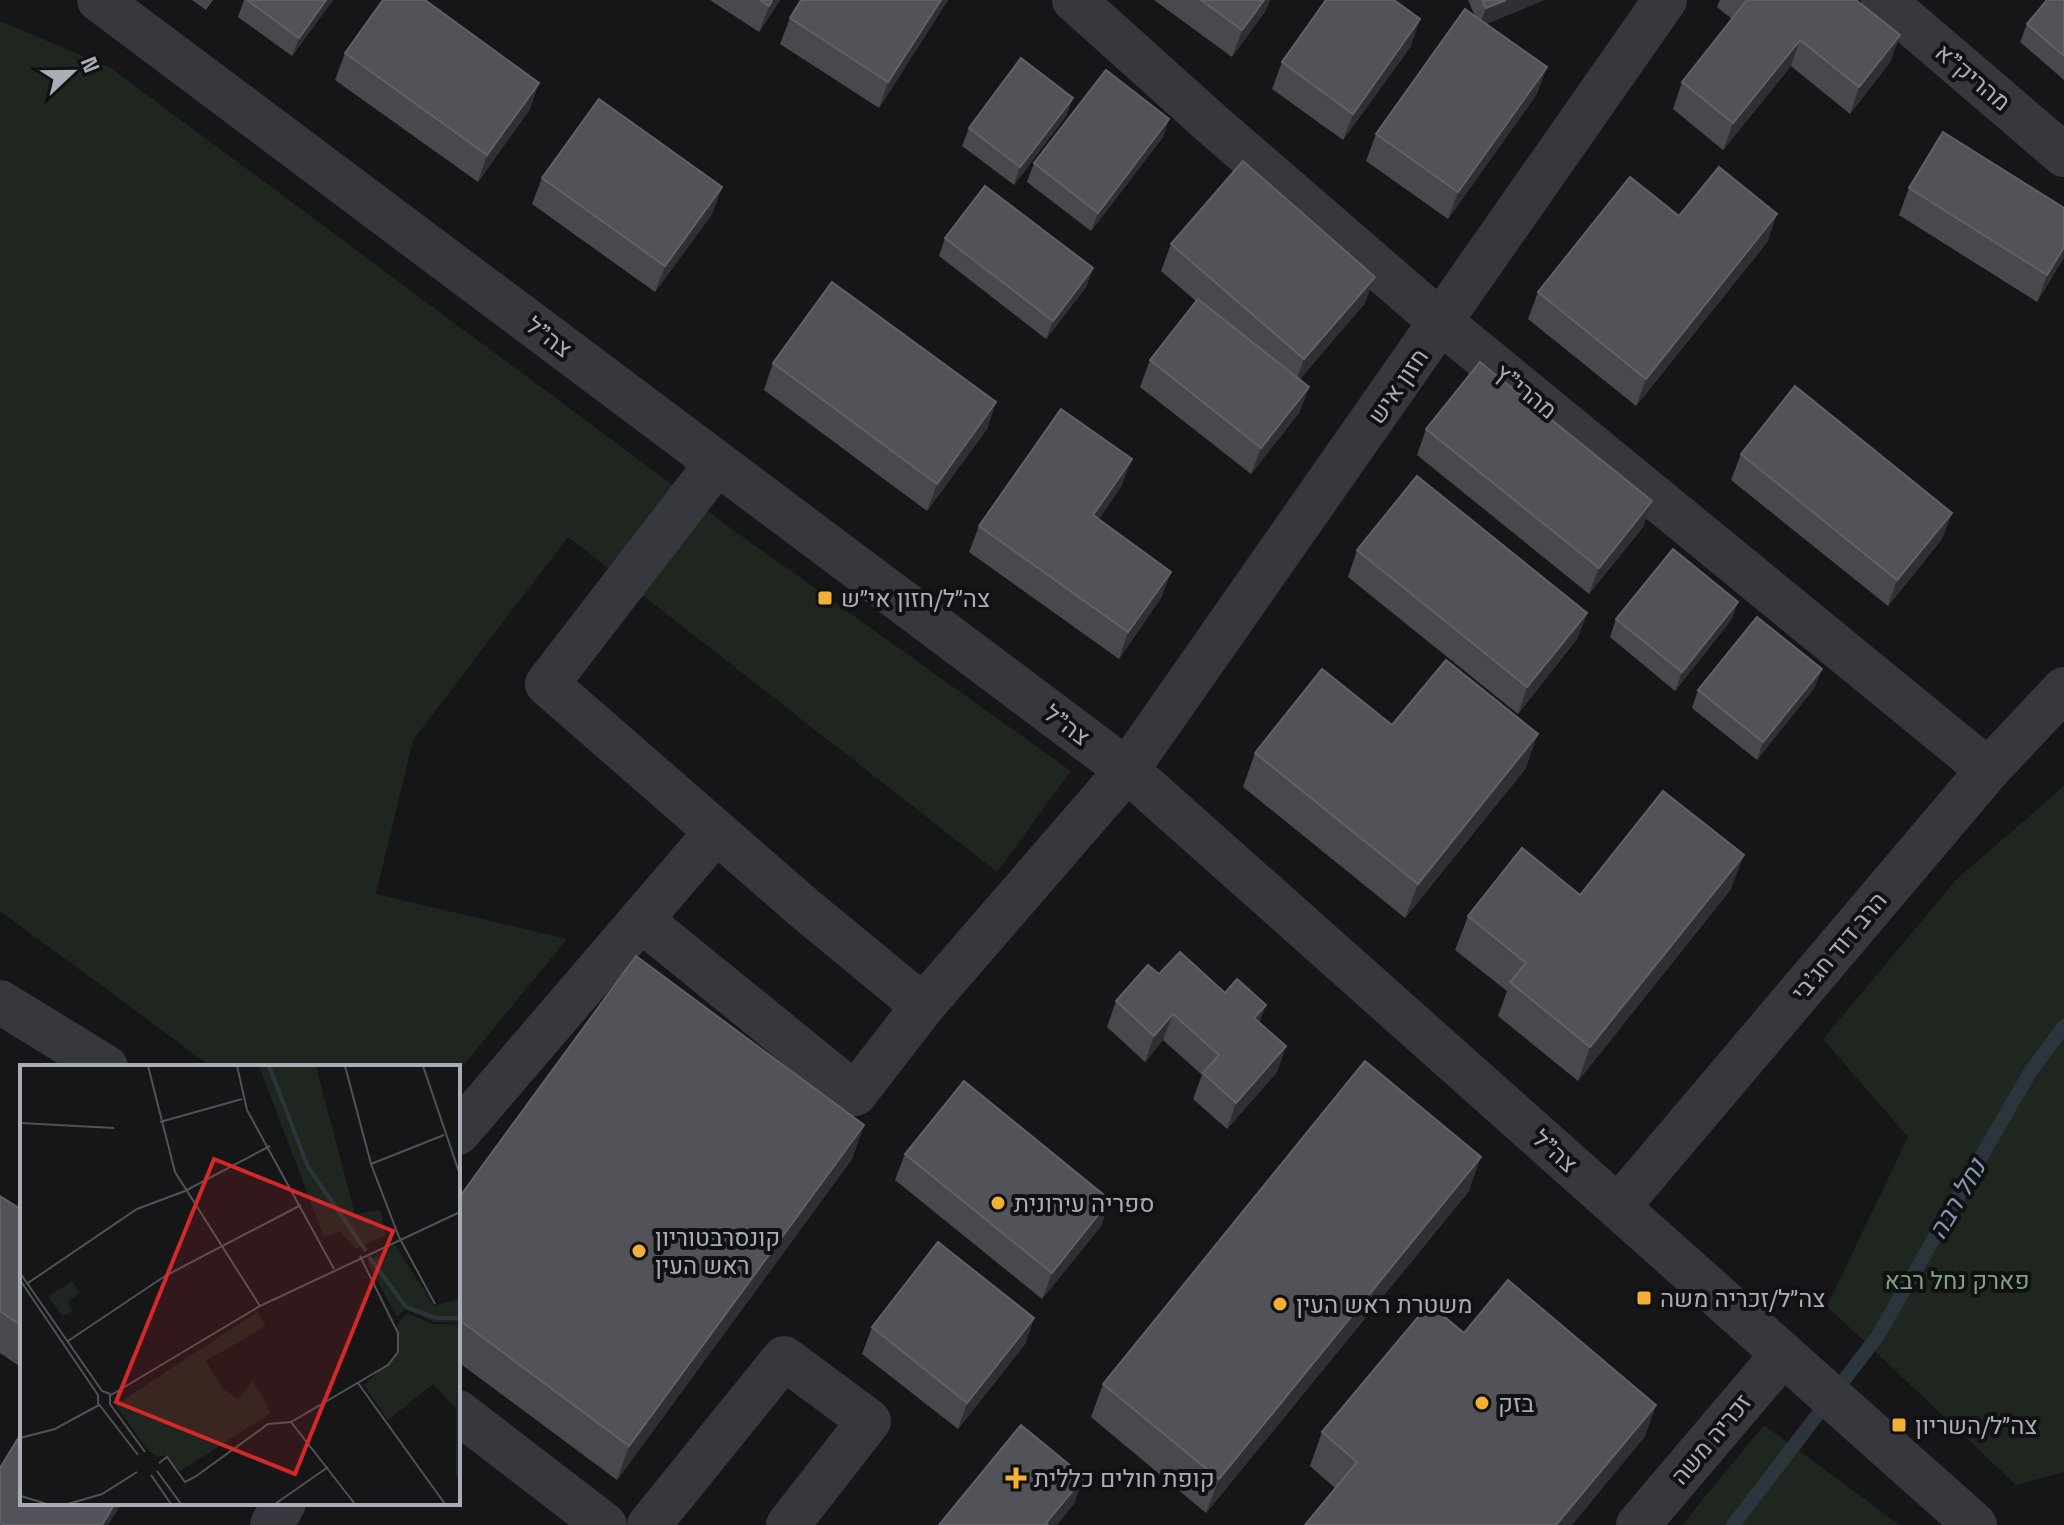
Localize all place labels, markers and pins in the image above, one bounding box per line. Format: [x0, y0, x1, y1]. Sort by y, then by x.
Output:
place label: צה״ל/חזון אי״ש [841, 583, 990, 614]
marker: צה״ל/חזון אי״ש [816, 589, 834, 607]
place label: ספריה עירונית [1014, 1188, 1155, 1219]
marker: ספריה עירונית [989, 1194, 1007, 1212]
place label: קונסרבטוריון ראש העין [655, 1222, 780, 1281]
marker: קונסרבטוריון ראש העין [630, 1242, 648, 1260]
place label: צה״ל/זכריה משה [1660, 1283, 1825, 1314]
place label: משטרת ראש העין [1296, 1289, 1473, 1320]
marker: צה״ל/זכריה משה [1635, 1289, 1653, 1307]
marker: משטרת ראש העין [1271, 1295, 1289, 1313]
place label: בזק [1498, 1388, 1534, 1419]
marker: בזק [1473, 1394, 1491, 1412]
place label: צה״ל/השריון [1915, 1410, 2037, 1441]
marker: צה״ל/השריון [1890, 1416, 1908, 1434]
place label: קופת חולים כללית [1034, 1463, 1215, 1494]
marker: קופת חולים כללית [1005, 1467, 1027, 1489]

